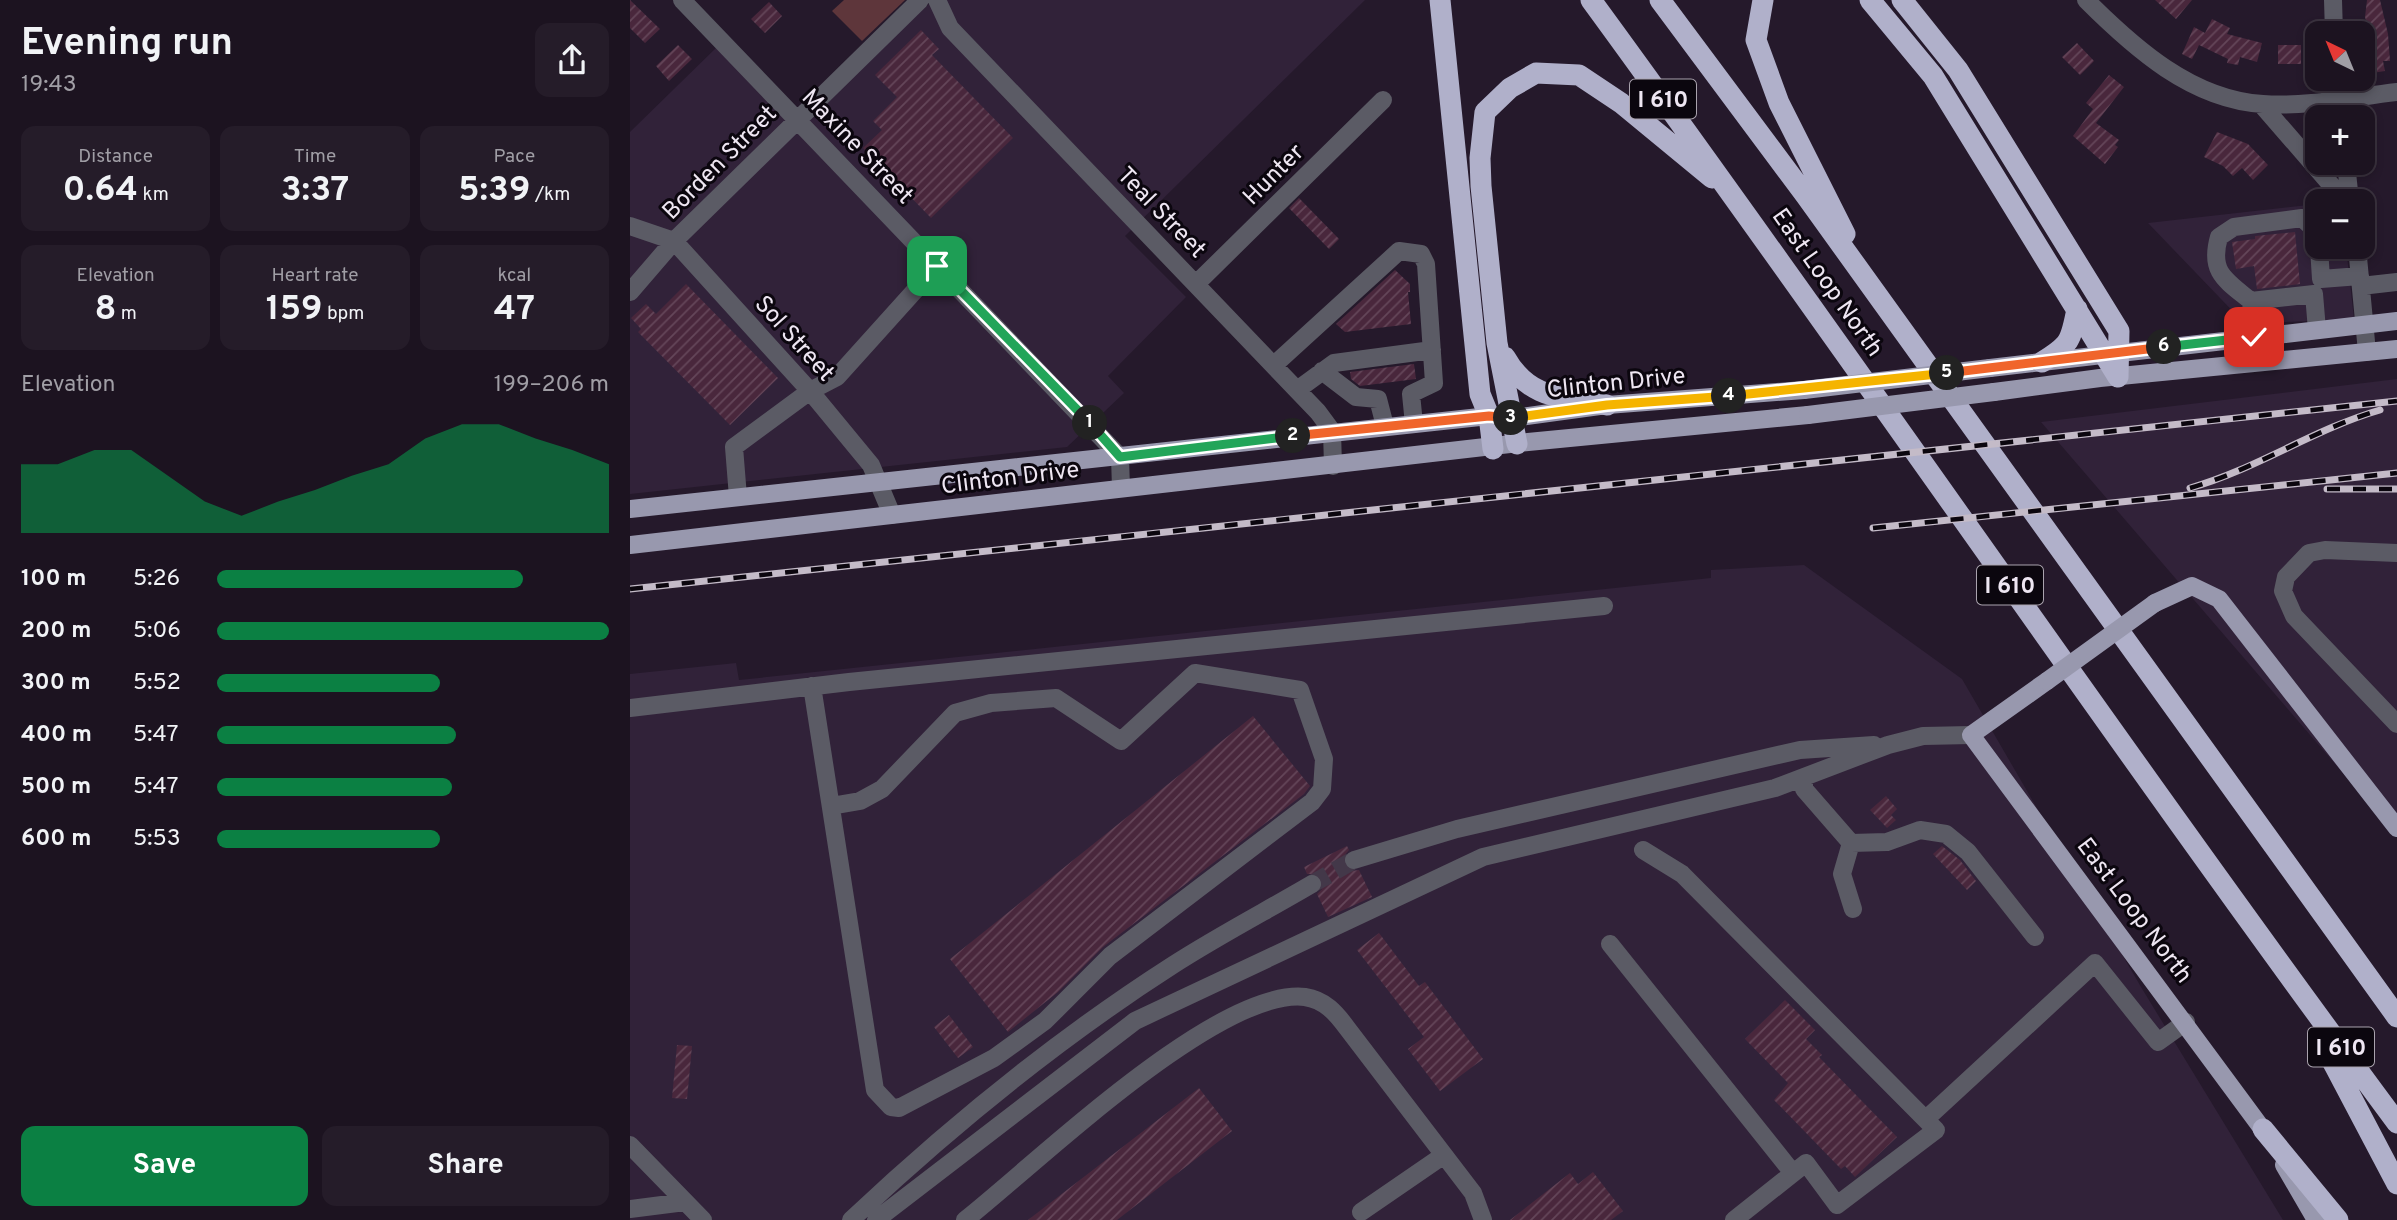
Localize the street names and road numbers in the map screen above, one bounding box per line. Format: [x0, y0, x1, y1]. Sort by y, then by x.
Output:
road number: I 610 [1630, 80, 1696, 118]
street label: Maxine Street [794, 84, 919, 211]
street label: Borden Street [657, 100, 784, 227]
street label: Hunter [1237, 138, 1312, 213]
street label: Teal Street [1110, 162, 1211, 265]
street label: East Loop North [1764, 203, 1889, 363]
street label: Sol Street [747, 290, 840, 389]
street label: Clinton Drive [1545, 362, 1687, 406]
street label: Clinton Drive [939, 456, 1081, 502]
road number: I 610 [1977, 566, 2043, 604]
street label: East Loop North [2069, 833, 2198, 990]
road number: I 610 [2308, 1028, 2374, 1066]

